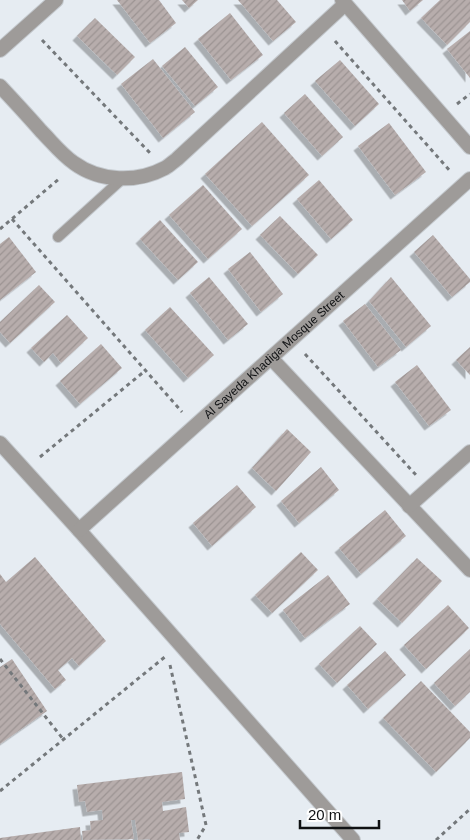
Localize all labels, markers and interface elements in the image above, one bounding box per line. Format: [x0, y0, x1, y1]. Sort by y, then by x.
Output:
street label: Al Sayeda Khadiga Mosque Street [201, 288, 348, 422]
scale bar [300, 798, 379, 830]
text: 20 m [308, 806, 341, 823]

